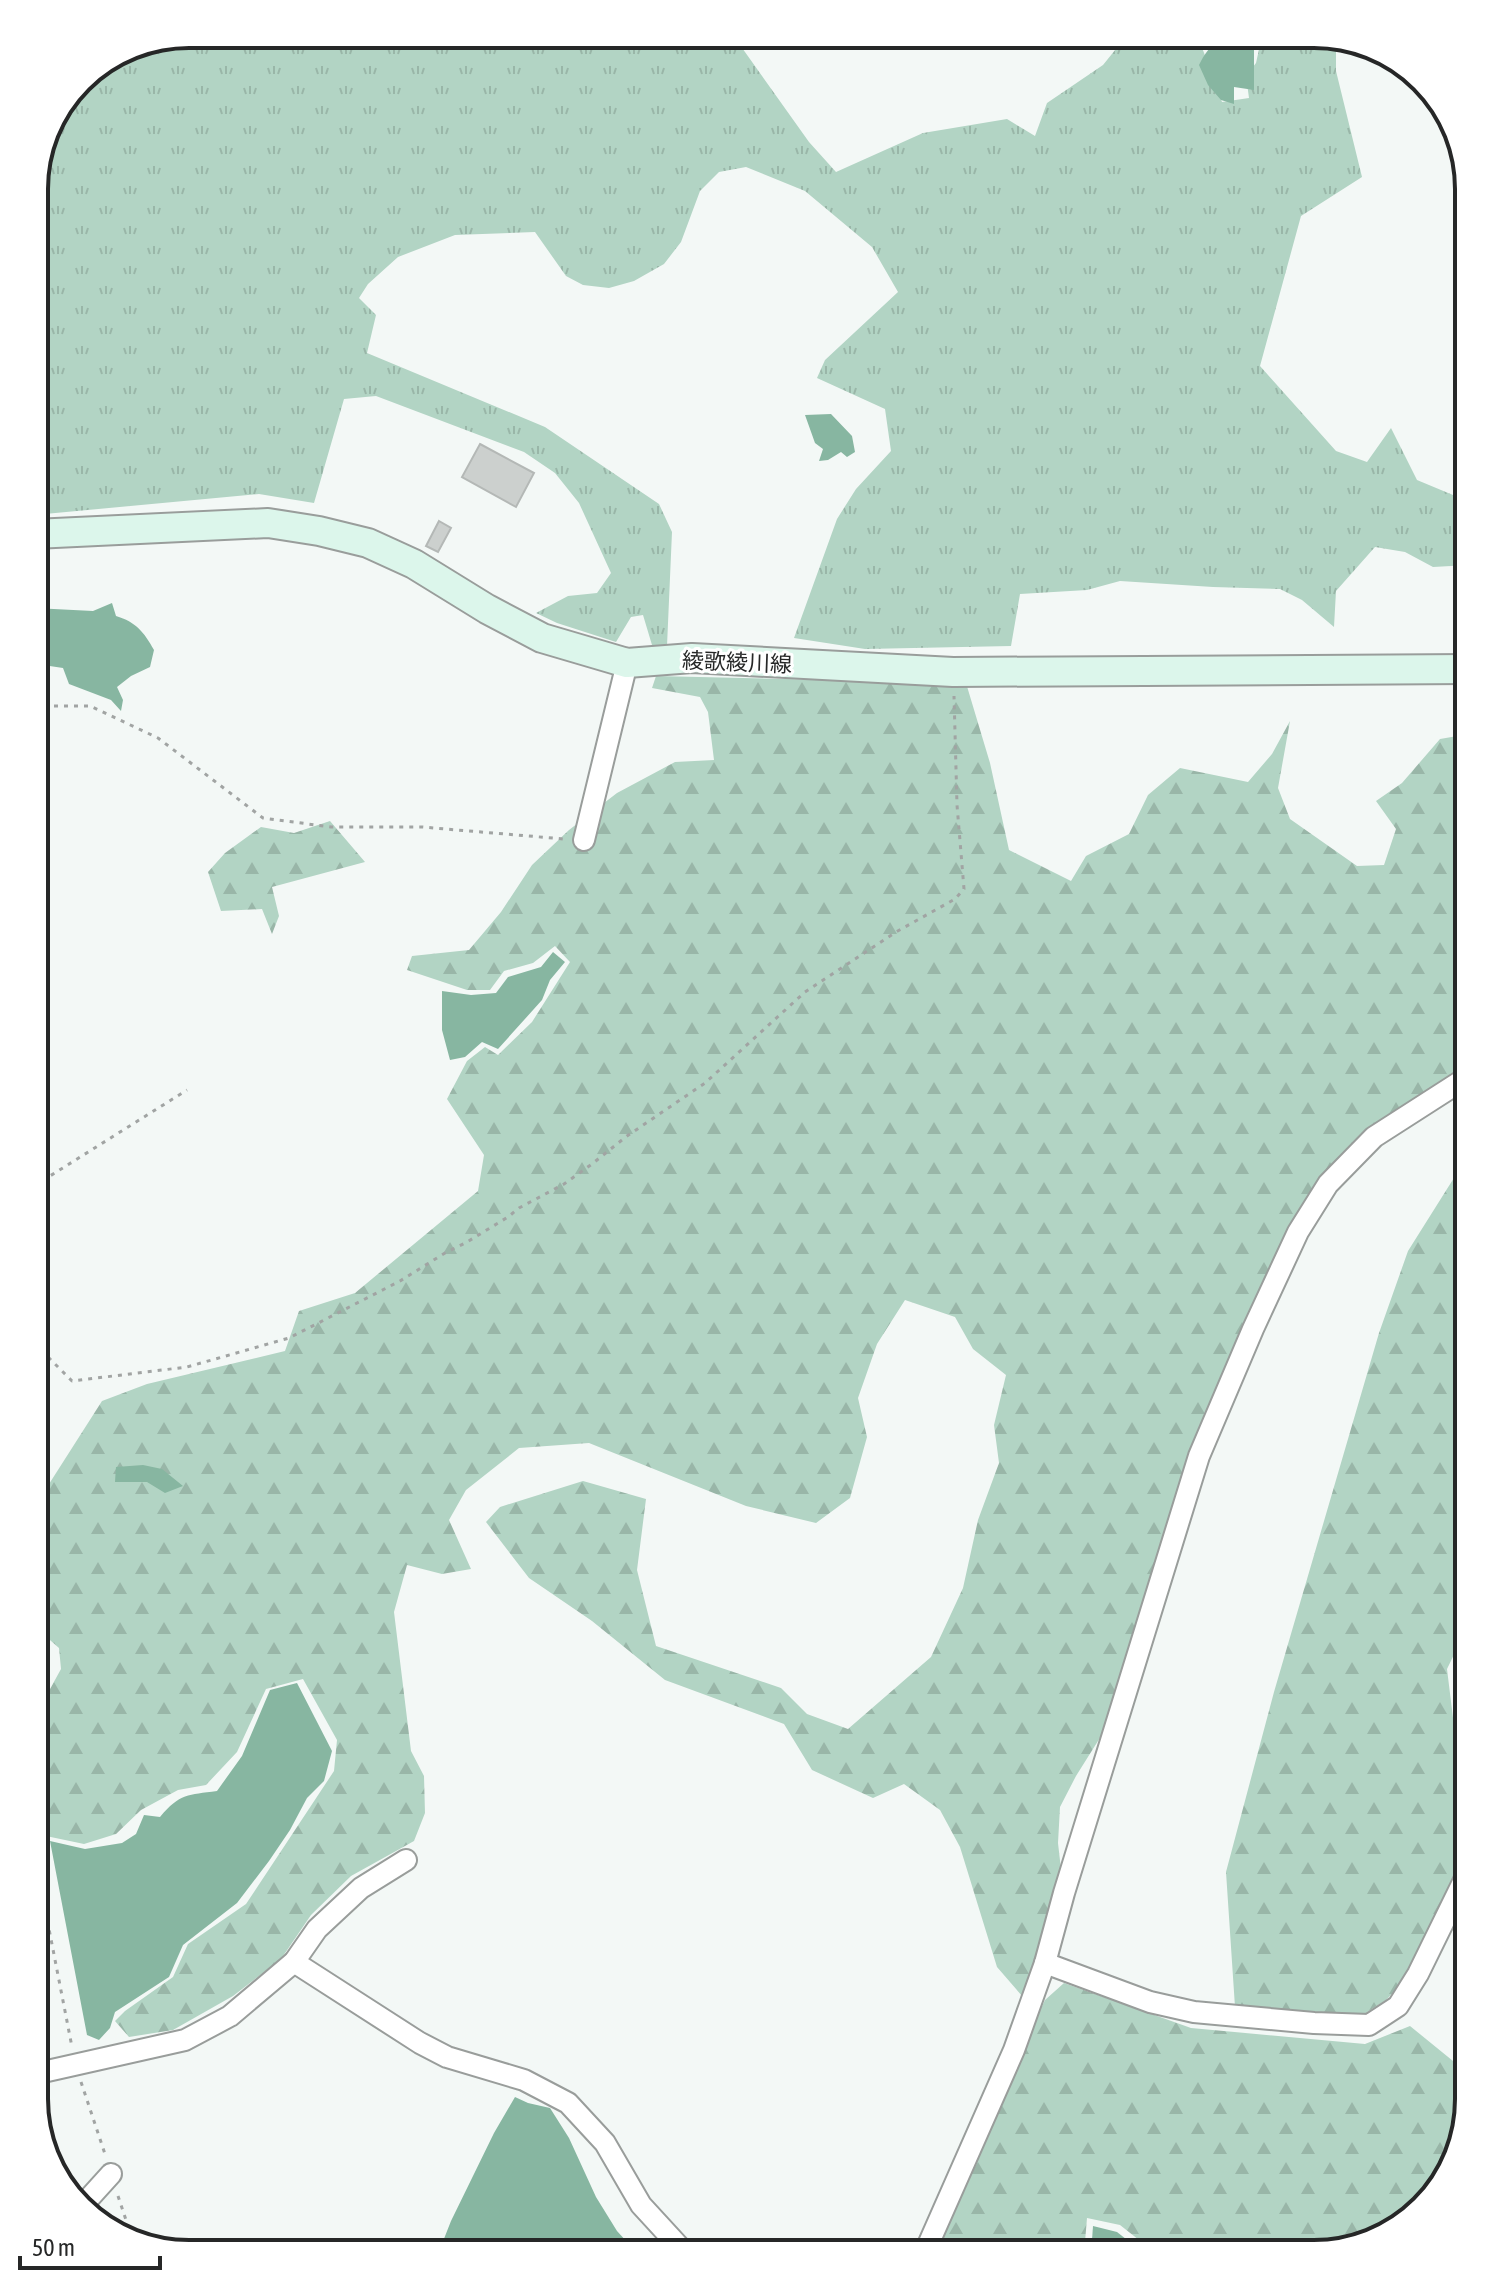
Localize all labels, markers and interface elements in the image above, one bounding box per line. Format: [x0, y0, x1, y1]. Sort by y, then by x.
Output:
street label: 綾歌綾川線 [682, 647, 792, 677]
scale bar [20, 2220, 160, 2270]
text: 50 m [32, 2234, 75, 2261]

